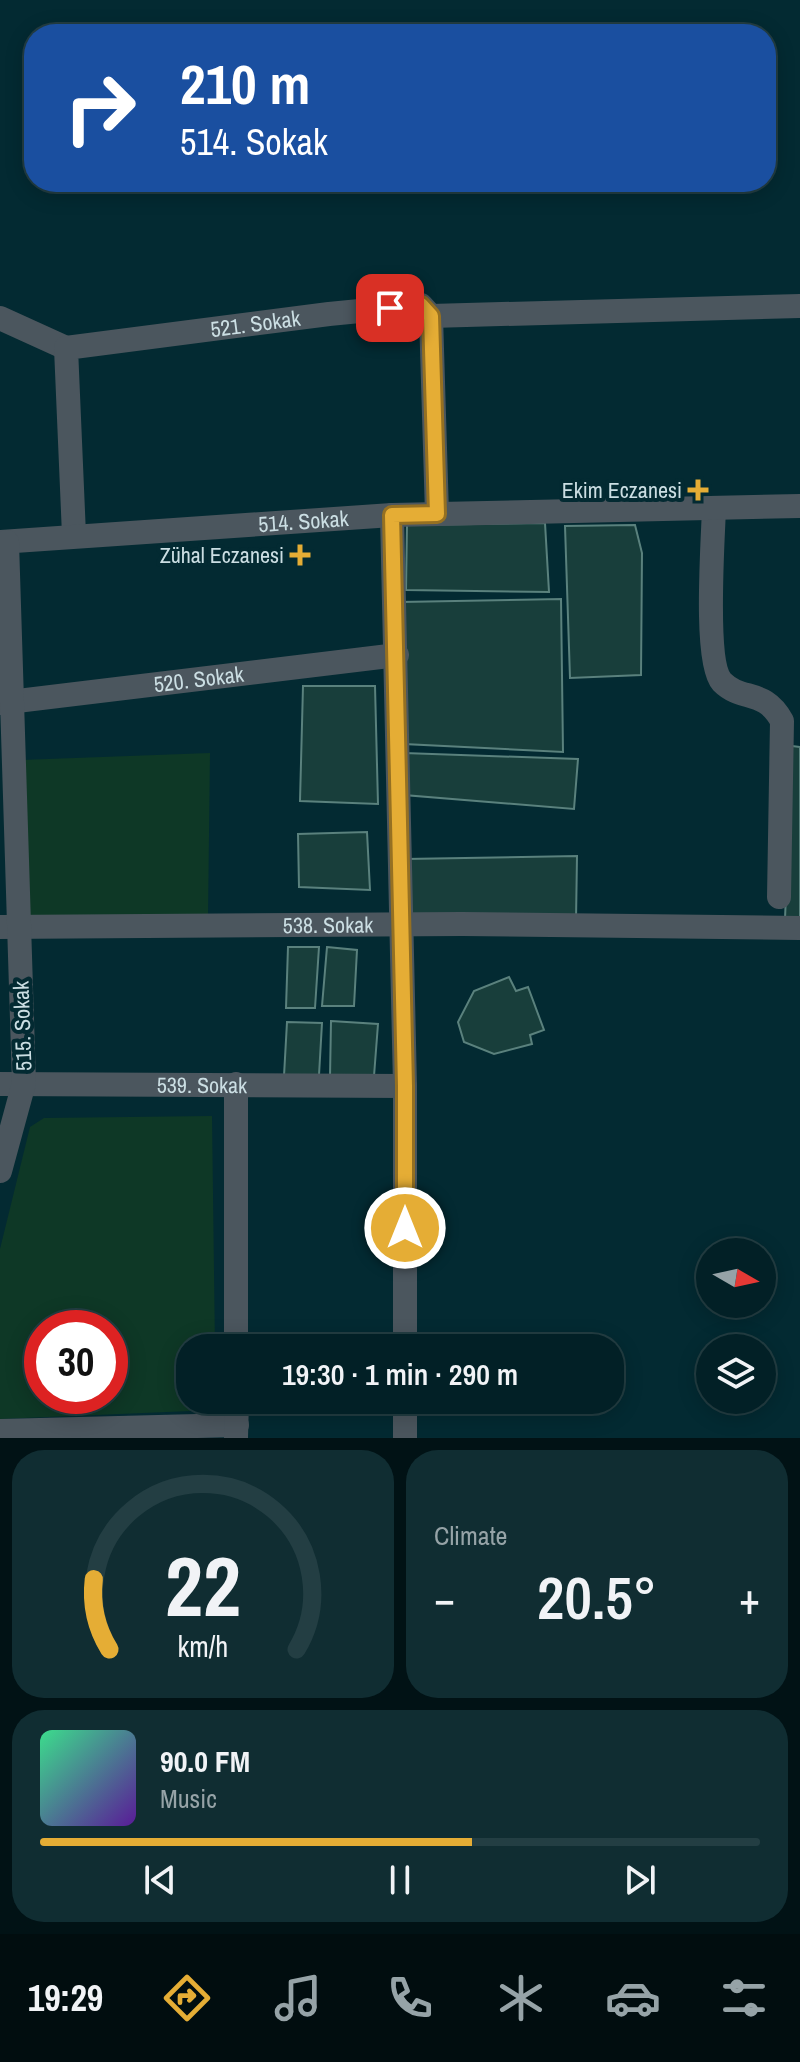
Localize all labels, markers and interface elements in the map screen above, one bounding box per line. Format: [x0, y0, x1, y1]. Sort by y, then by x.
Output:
text: 210 m [180, 46, 310, 121]
icon: right [48, 56, 152, 160]
text: 514. Sokak [180, 118, 328, 166]
pin [356, 274, 424, 342]
icon: arrive [368, 286, 412, 330]
street label: 521. Sokak [209, 303, 303, 344]
place label: Ekim Eczanesi [562, 475, 682, 505]
marker: Ekim Eczanesi [689, 481, 707, 499]
street label: 514. Sokak [257, 503, 350, 539]
place label: Zühal Eczanesi [160, 540, 284, 570]
marker: Zühal Eczanesi [291, 546, 309, 564]
street label: 520. Sokak [152, 659, 246, 699]
street label: 538. Sokak [283, 910, 374, 940]
street label: 515. Sokak [5, 979, 39, 1072]
street label: 539. Sokak [157, 1070, 248, 1100]
position arrow [363, 1186, 447, 1270]
north arrow [696, 1238, 776, 1318]
map controls [696, 1238, 776, 1414]
speed limit sign: 30 [24, 1310, 128, 1414]
button: layers [696, 1334, 776, 1414]
text: 19:30 · 1 min · 290 m [282, 1354, 518, 1394]
text: Climate [434, 1518, 507, 1553]
text: 22 [165, 1530, 241, 1642]
text: 20.5° [537, 1557, 657, 1638]
text: − [434, 1568, 455, 1628]
text: + [739, 1568, 760, 1628]
text: km/h [178, 1627, 228, 1666]
text: 90.0 FM [160, 1741, 250, 1781]
text: Music [160, 1781, 217, 1816]
icon: previous [138, 1858, 182, 1902]
icon: pause [378, 1858, 422, 1902]
icon: next [618, 1858, 662, 1902]
icon: directions [159, 1970, 215, 2026]
icon: music [270, 1970, 326, 2026]
icon: phone [382, 1970, 438, 2026]
icon: climate [493, 1970, 549, 2026]
icon: car [605, 1970, 661, 2026]
icon: filters [716, 1970, 772, 2026]
text: 19:29 [28, 1974, 103, 2022]

